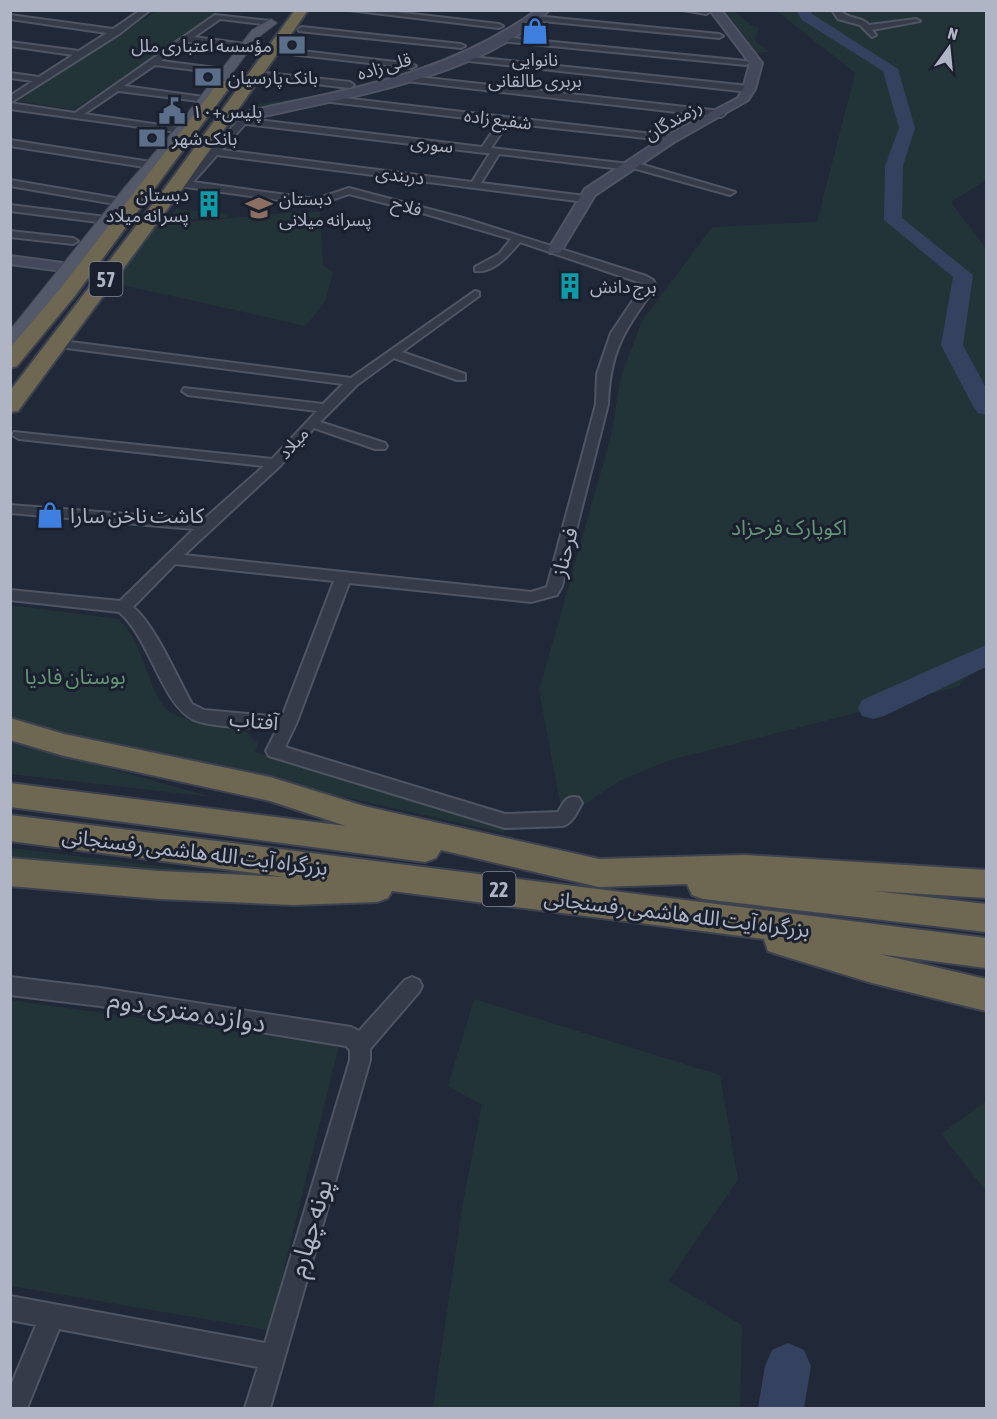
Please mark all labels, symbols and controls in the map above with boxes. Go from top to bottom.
shop icon: نانوایی بربری طالقانی [520,16,550,46]
north arrow [919,18,979,78]
text: N [946,24,960,43]
bank icon: مؤسسه اعتباری ملل [277,30,307,60]
place label: مؤسسه اعتباری ملل [131,35,272,57]
street label: قلی زاده [354,48,414,85]
place label: نانوایی بربری طالقانی [488,49,582,92]
bank icon: بانک پارسیان [193,62,223,92]
place label: بانک پارسیان [228,67,318,89]
street label: رزمندگان [641,95,706,146]
public building icon: پلیس+۱۰ [157,96,187,126]
place label: پلیس+۱۰ [192,101,262,123]
street label: شفیع زاده [462,104,533,138]
bank icon: بانک شهر [137,123,167,153]
place label: بانک شهر [171,128,237,150]
street label: سوری [409,131,455,158]
street label: دربندی [374,162,426,189]
place label: دبستان پسرانه میلاد [106,184,189,227]
place label: دبستان پسرانه میلانی [279,188,372,231]
building icon: دبستان پسرانه میلاد [194,189,224,219]
street label: فلاح [389,192,424,223]
school or university icon: دبستان پسرانه میلانی [244,193,274,223]
road number: 57 [90,262,122,296]
building icon: برج دانش [555,271,585,301]
place label: برج دانش [590,276,657,300]
street label: میلاد [273,423,313,463]
shop icon: کاشت ناخن سارا [35,500,65,530]
place label: کاشت ناخن سارا [70,503,204,528]
park label: اکوپارک فرحزاد [731,515,847,541]
street label: فرحناز [546,525,583,581]
park label: بوستان فادیا [24,664,126,689]
street label: آفتاب [228,706,280,735]
street label: بزرگراه آیت الله هاشمی رفسنجانی [61,823,329,880]
road number: 22 [482,872,516,906]
street label: بزرگراه آیت الله هاشمی رفسنجانی [543,885,811,942]
street label: دوازده متری دوم [105,984,268,1043]
street label: پونه چهارم [282,1176,343,1282]

